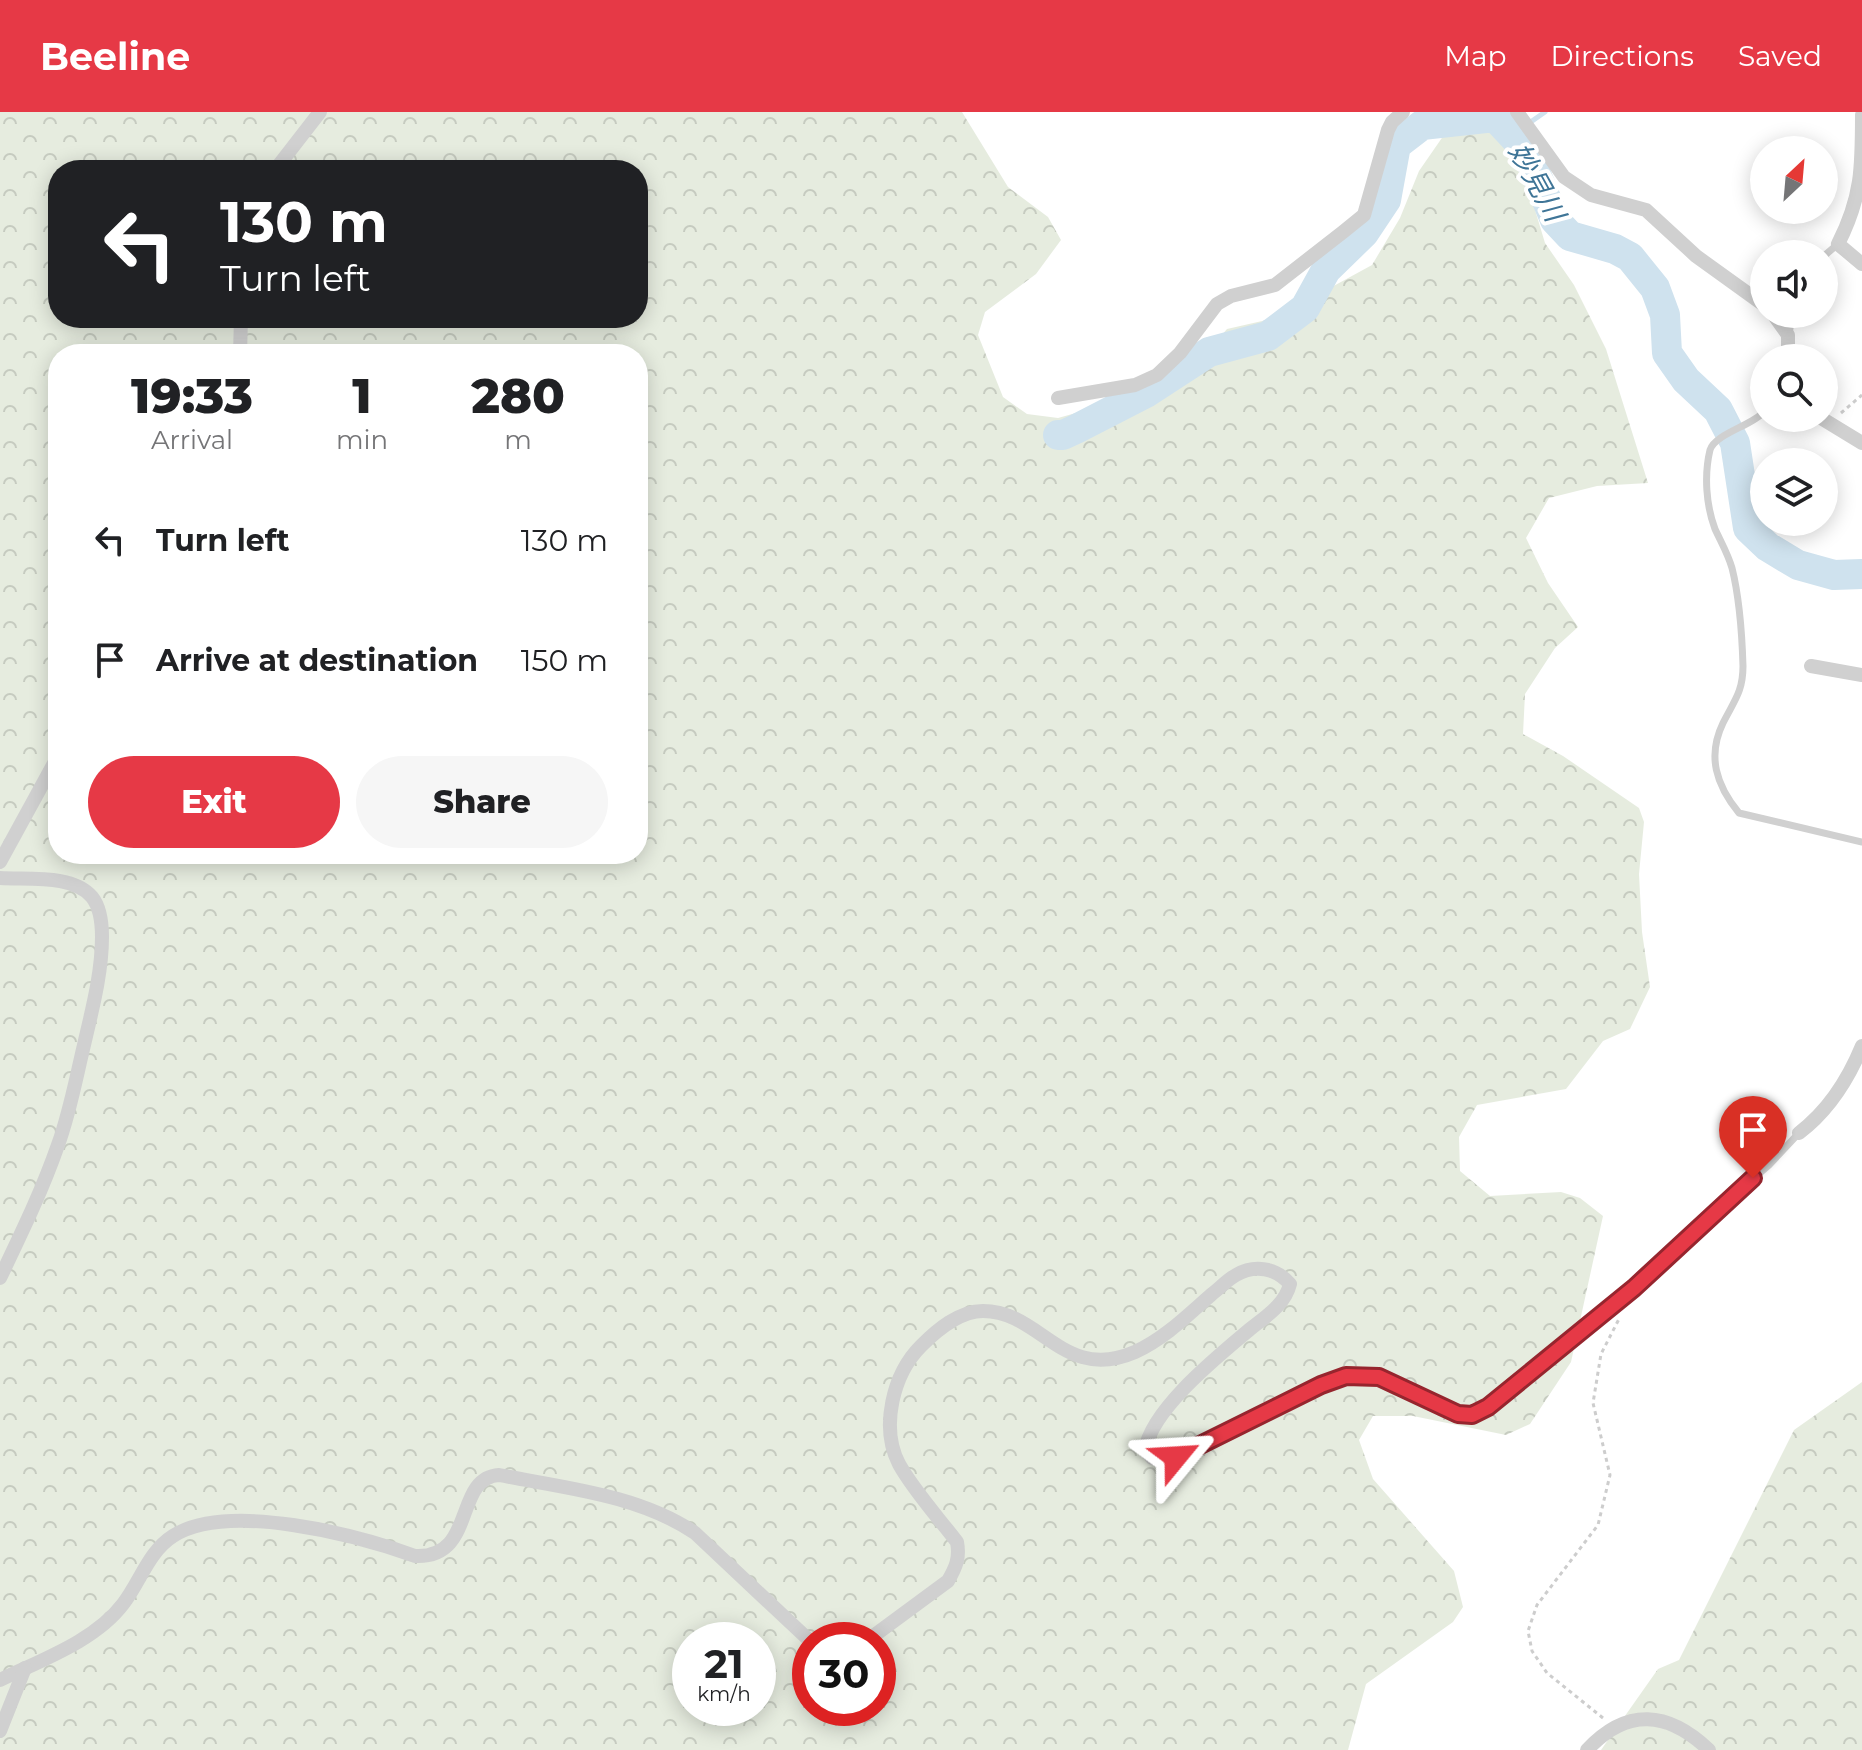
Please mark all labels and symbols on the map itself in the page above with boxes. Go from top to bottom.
north arrow [1750,136,1838,224]
water label: 妙見川 [1502,137,1574,230]
pin [1719,1096,1787,1178]
position arrow [1134,1415,1218,1499]
speed limit sign: 30 [792,1622,896,1726]

